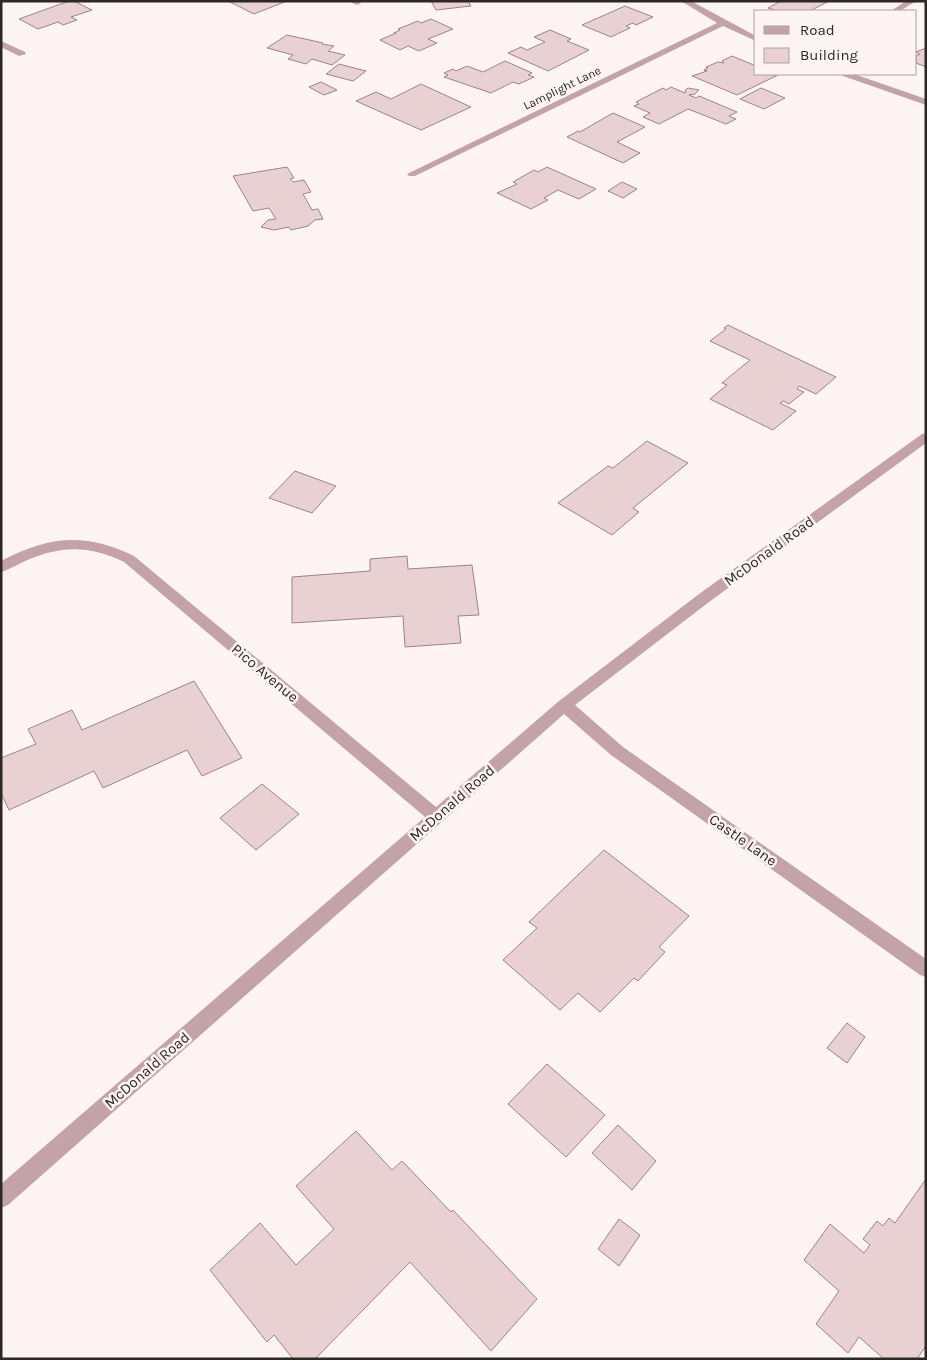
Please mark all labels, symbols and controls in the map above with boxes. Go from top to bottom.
legend [754,10,917,75]
text: Road [800,21,835,39]
text: Building [800,46,858,64]
street label: Lamplight Lane [521,63,603,113]
street label: McDonald Road [720,512,818,590]
street label: Pico Avenue [228,640,302,706]
street label: McDonald Road [406,761,498,845]
street label: Castle Lane [706,810,780,870]
street label: McDonald Road [101,1028,193,1112]

